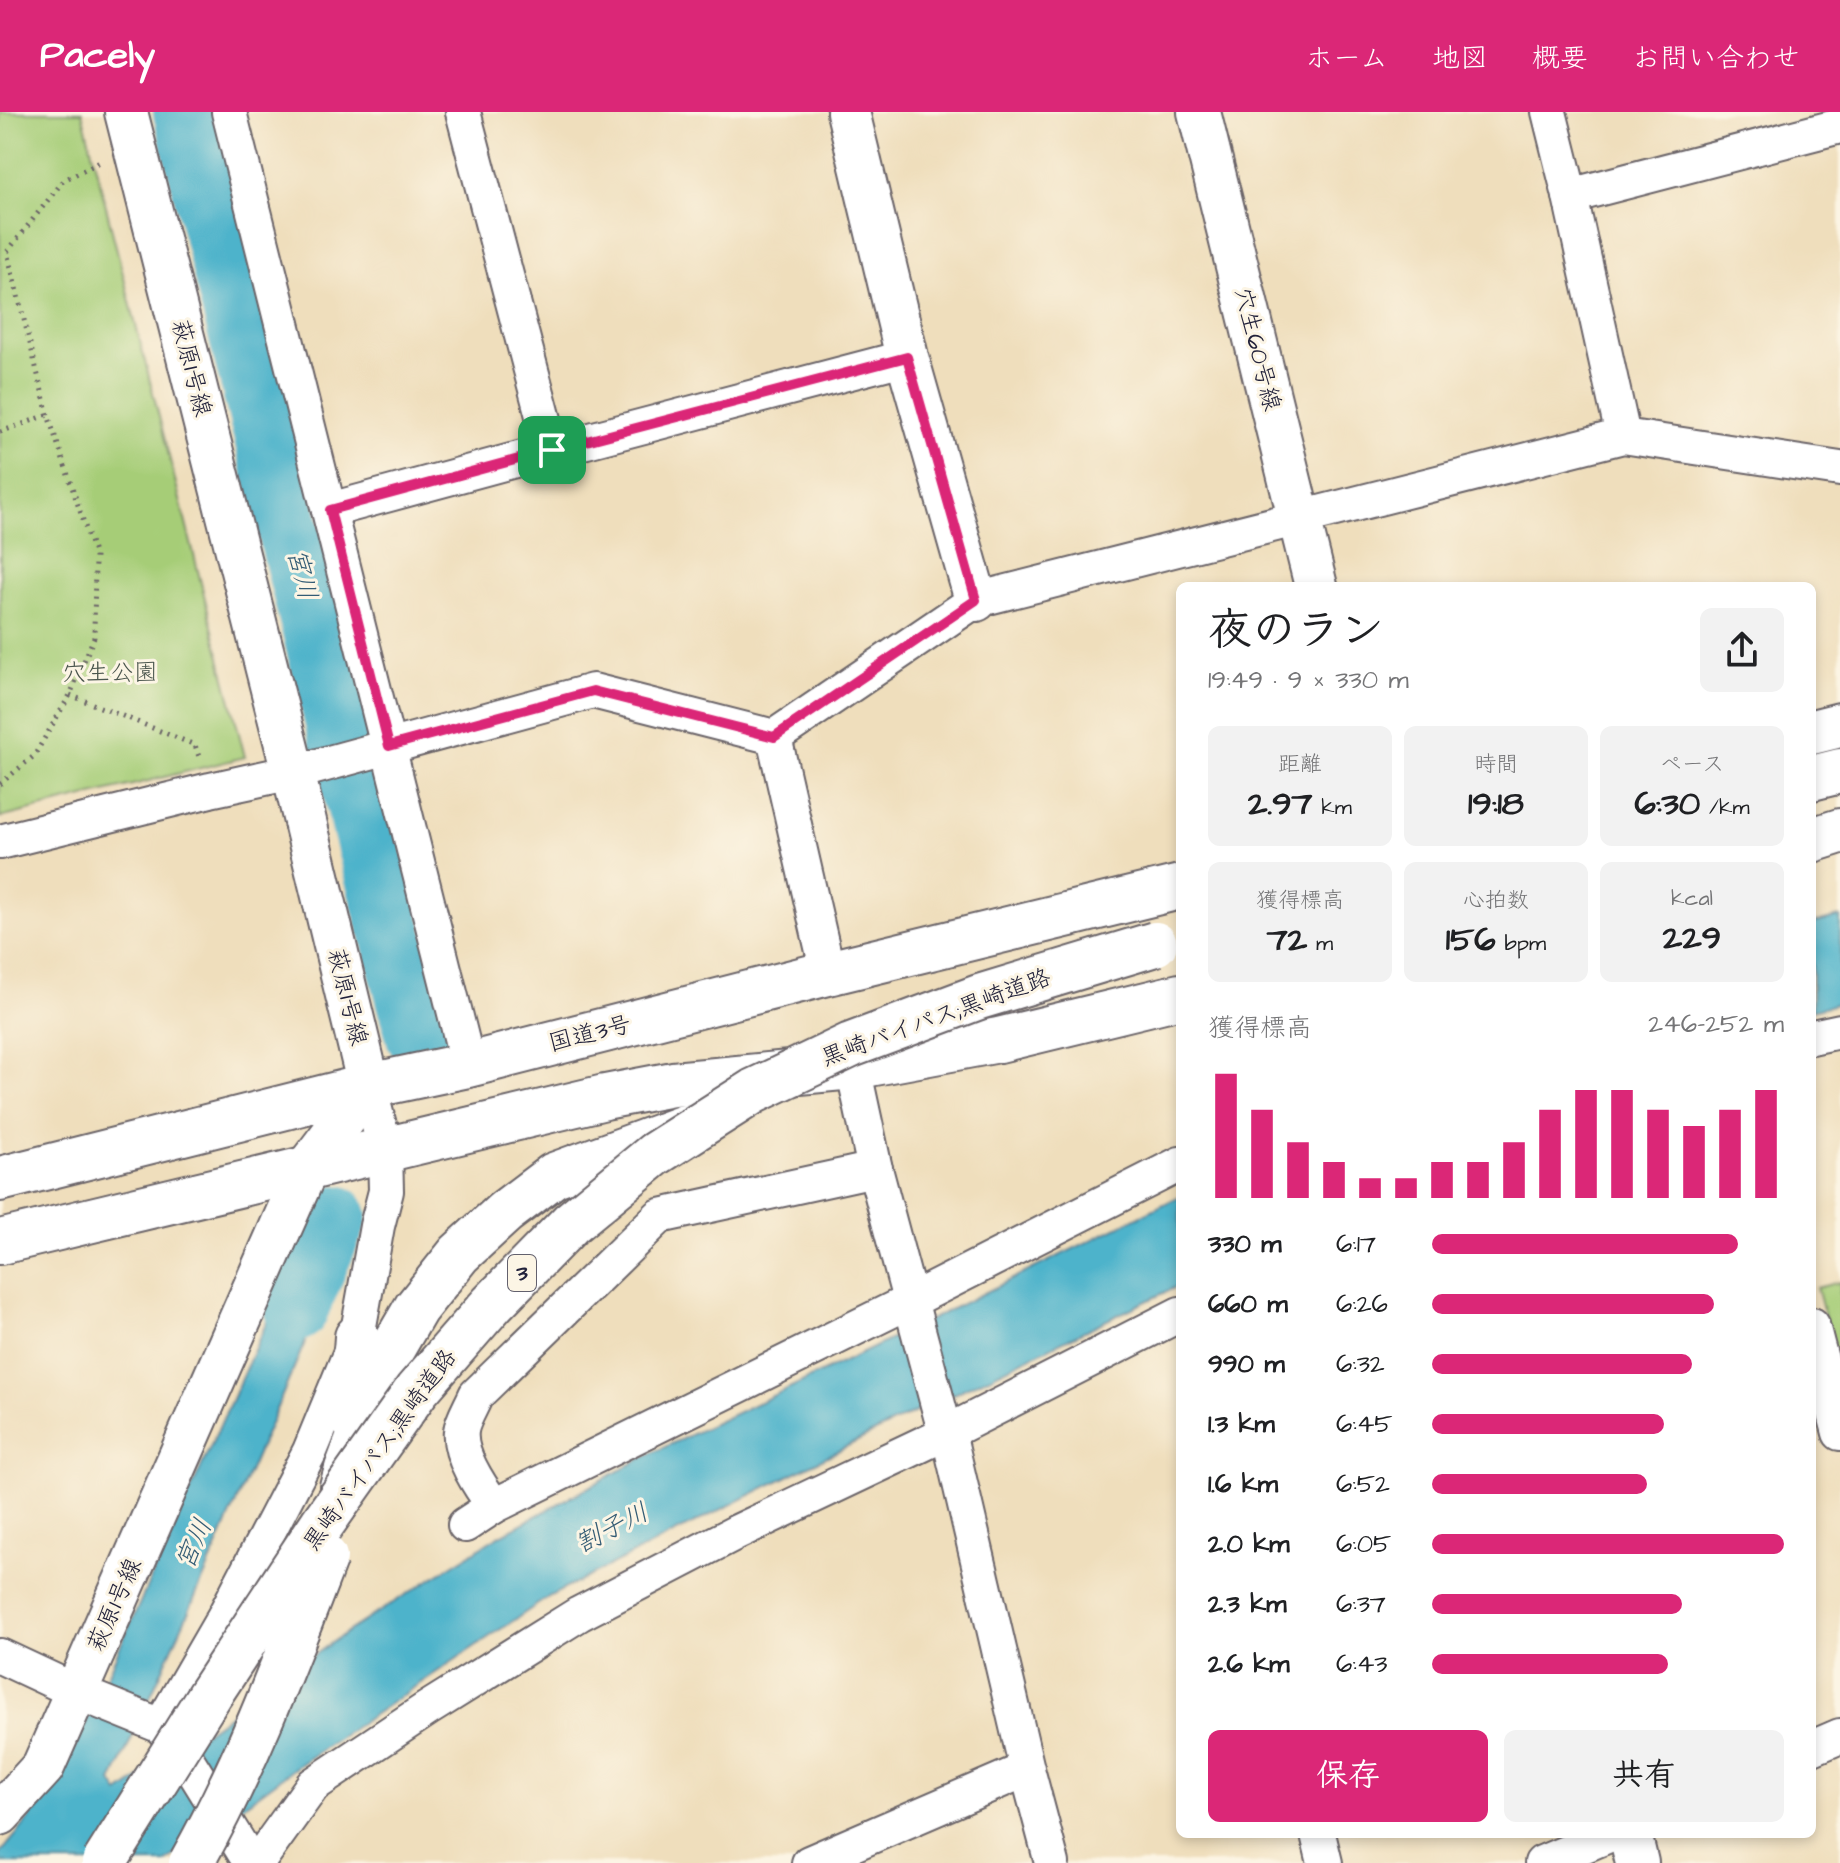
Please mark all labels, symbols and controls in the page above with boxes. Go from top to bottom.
text: Pacely [40,30,155,82]
text: ホーム [1305,39,1388,78]
text: 地図 [1432,39,1488,78]
text: 概要 [1532,39,1588,78]
text: お問い合わせ [1632,39,1800,78]
street label: 穴生60号線 [1225,284,1289,414]
street label: 萩原1号線 [163,316,219,420]
pin [518,416,586,484]
icon: arrive [530,428,574,472]
water label: 宮川 [278,544,326,604]
text: 夜のラン [1208,601,1384,662]
button: share [1700,608,1784,692]
park label: 穴生公園 [62,656,158,690]
text: 19:49 · 9 × 330 m [1208,662,1409,698]
text: 距離 [1278,749,1322,780]
text: 時間 [1474,749,1518,780]
text: ペース [1660,749,1724,780]
text: 2.97 [1248,780,1313,828]
text: 19:18 [1468,780,1524,828]
text: 6:30 [1634,780,1700,828]
text: km [1313,792,1352,823]
text: /km [1700,792,1750,823]
text: kcal [1671,883,1713,914]
text: 獲得標高 [1256,885,1344,916]
text: 心拍数 [1463,885,1529,916]
text: 229 [1663,914,1721,962]
text: 72 [1267,916,1307,964]
text: 156 [1446,916,1496,964]
text: m [1307,928,1333,959]
text: bpm [1496,928,1546,959]
street label: 萩原1号線 [319,945,375,1049]
street label: 黒崎バイパス;黒崎道路 [816,961,1056,1075]
text: 246–252 m [1648,1006,1784,1042]
street label: 国道3号 [545,1007,635,1061]
text: 獲得標高 [1208,1010,1312,1046]
text: 330 m [1208,1226,1282,1262]
text: 6:17 [1336,1226,1376,1262]
road number: 3 [508,1255,536,1291]
text: 660 m [1208,1286,1288,1322]
text: 6:26 [1336,1286,1388,1322]
street label: 黒崎バイパス;黒崎道路 [295,1342,465,1558]
text: 990 m [1208,1346,1285,1382]
text: 6:32 [1336,1346,1385,1382]
text: 1.3 km [1208,1406,1275,1442]
text: 6:45 [1336,1406,1393,1442]
text: 1.6 km [1208,1466,1278,1502]
text: 6:52 [1336,1466,1390,1502]
water label: 割子川 [569,1494,655,1562]
water label: 宮川 [167,1513,221,1575]
text: 2.0 km [1208,1526,1290,1562]
text: 6:05 [1336,1526,1391,1562]
street label: 萩原1号線 [79,1553,151,1657]
text: 2.3 km [1208,1586,1286,1622]
text: 6:37 [1336,1586,1386,1622]
text: 2.6 km [1208,1646,1289,1682]
text: 6:43 [1336,1646,1388,1682]
button: 保存 [1208,1730,1488,1822]
button: 共有 [1504,1730,1784,1822]

